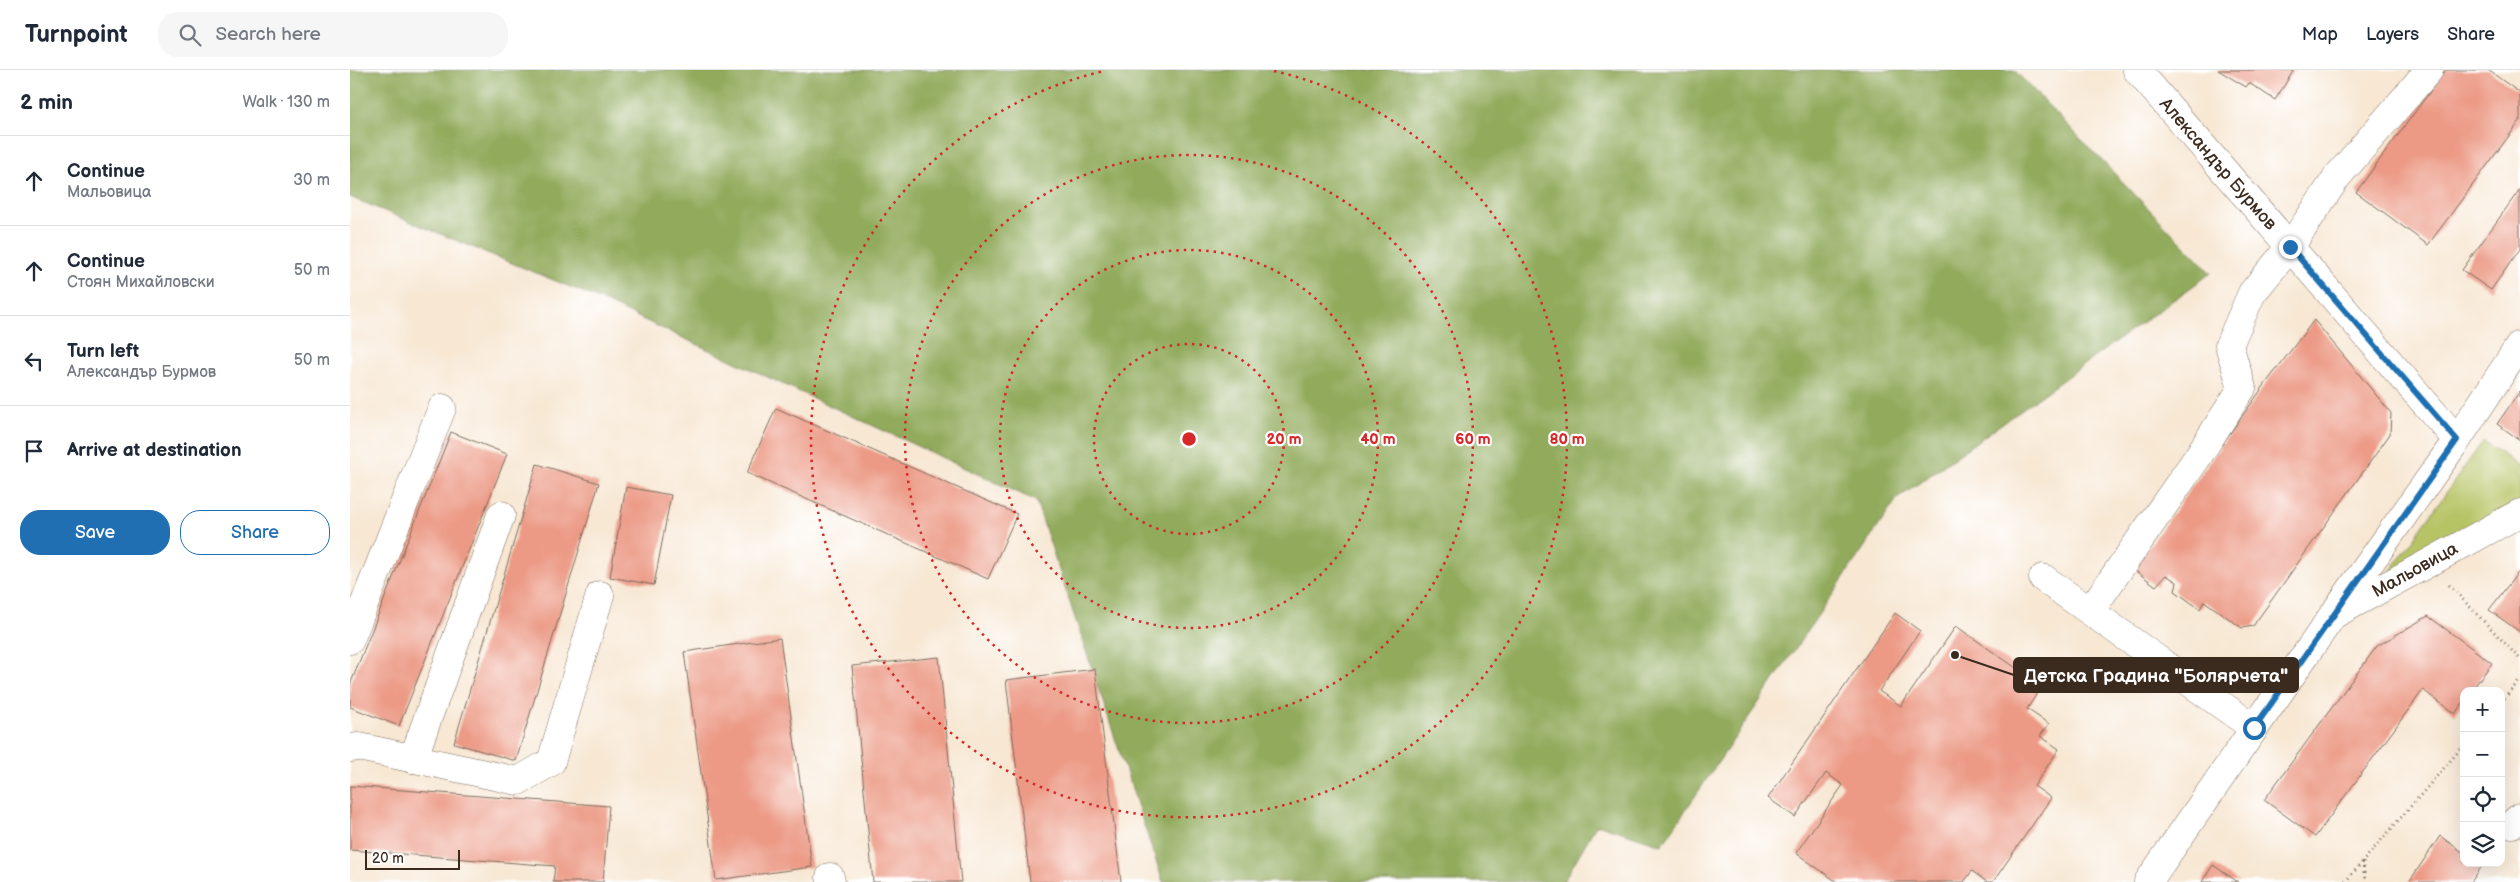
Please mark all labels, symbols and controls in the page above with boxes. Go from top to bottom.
search box [158,12,508,57]
text: Turnpoint [25,20,128,49]
icon: search [176,21,204,49]
text: Search here [216,23,321,46]
text: Map [2302,24,2338,45]
text: Layers [2366,24,2419,45]
text: Share [2447,24,2495,45]
text: 2 min [20,90,73,115]
text: Walk · 130 m [242,93,330,112]
street label: Александър Бурмов [2154,93,2281,235]
text: Continue [67,160,145,183]
icon: ahead [20,167,48,195]
text: 30 m [293,171,330,190]
text: Мальовица [67,183,151,202]
route end [2279,236,2302,259]
text: Continue [67,250,145,273]
icon: ahead [20,257,48,285]
text: 50 m [294,261,330,280]
text: Стоян Михайловски [67,273,215,292]
text: Turn left [67,340,139,363]
icon: left [20,347,48,375]
text: 50 m [294,351,330,370]
text: Александър Бурмов [67,363,216,382]
centre of rings [1180,430,1198,448]
text: 20 m [1267,430,1302,449]
text: 40 m [1360,430,1396,449]
text: 60 m [1455,430,1491,449]
text: 80 m [1549,430,1585,449]
icon: arrive [20,437,48,465]
text: Arrive at destination [67,439,242,462]
button: Save [20,510,170,555]
button: Share [180,510,330,555]
street label: Мальовица [2368,538,2462,602]
callout: Детска Градина "Болярчета" [2014,658,2298,692]
text: Детска Градина "Болярчета" [2024,665,2288,688]
map controls [2460,687,2505,867]
button: + [2460,687,2505,732]
route start [2243,717,2266,740]
button: − [2460,732,2505,777]
button: locate [2460,777,2505,822]
button: layers [2460,822,2505,867]
scale bar [365,847,460,870]
text: 20 m [372,850,404,867]

